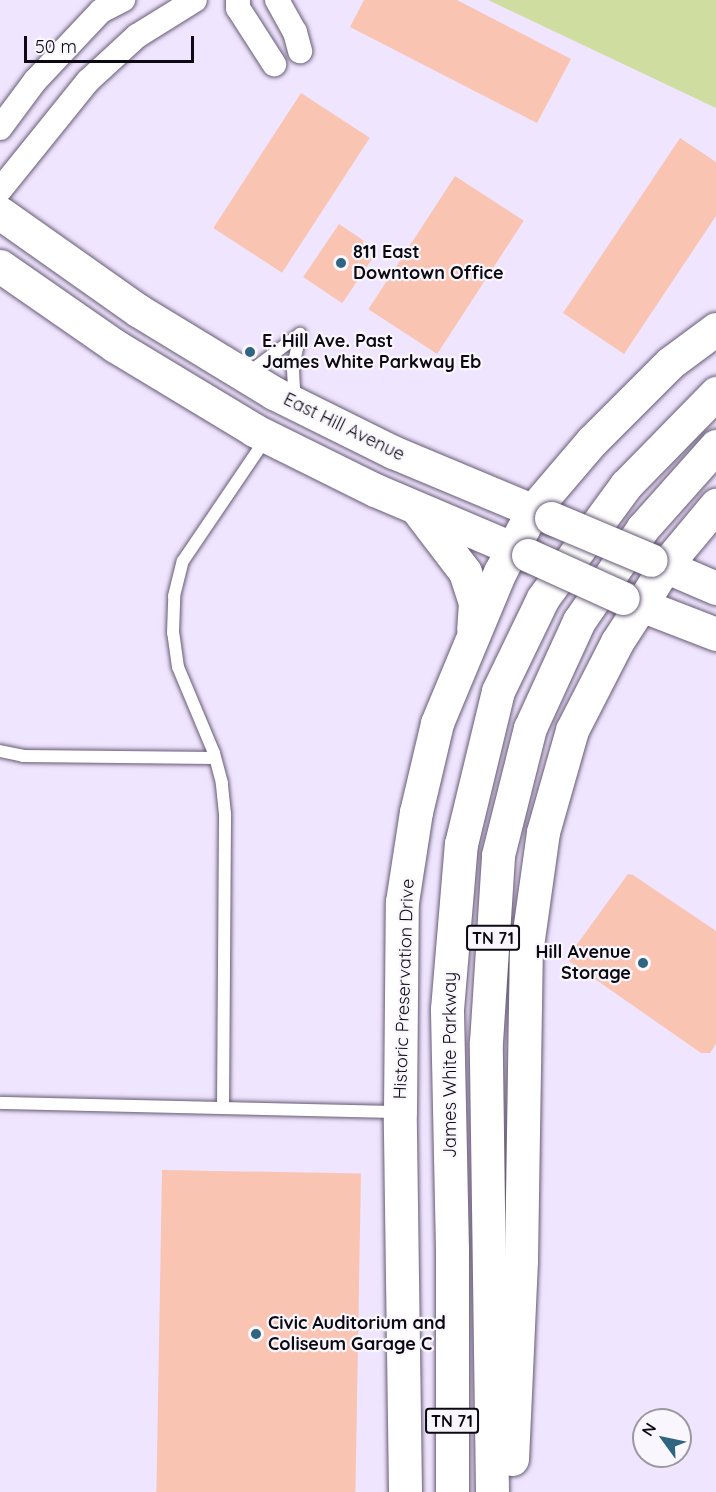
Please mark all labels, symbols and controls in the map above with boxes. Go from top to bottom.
scale bar [27,24,196,62]
text: 50 m [35,35,77,58]
place label: 811 East Downtown Office [353,242,504,284]
marker: 811 East Downtown Office [334,256,348,270]
place label: E. Hill Ave. Past James White Parkway Eb [262,331,481,374]
marker: E. Hill Ave. Past James White Parkway Eb [243,345,257,359]
street label: East Hill Avenue [280,388,408,466]
street label: Historic Preservation Drive [389,878,419,1100]
road number: TN 71 [466,925,520,951]
place label: Hill Avenue Storage [535,942,631,984]
marker: Hill Avenue Storage [636,956,650,970]
street label: James White Parkway [439,972,461,1158]
place label: Civic Auditorium and Coliseum Garage C [268,1313,446,1356]
marker: Civic Auditorium and Coliseum Garage C [249,1327,263,1341]
road number: TN 71 [425,1408,479,1434]
north arrow [632,1408,692,1468]
text: N [637,1419,660,1440]

